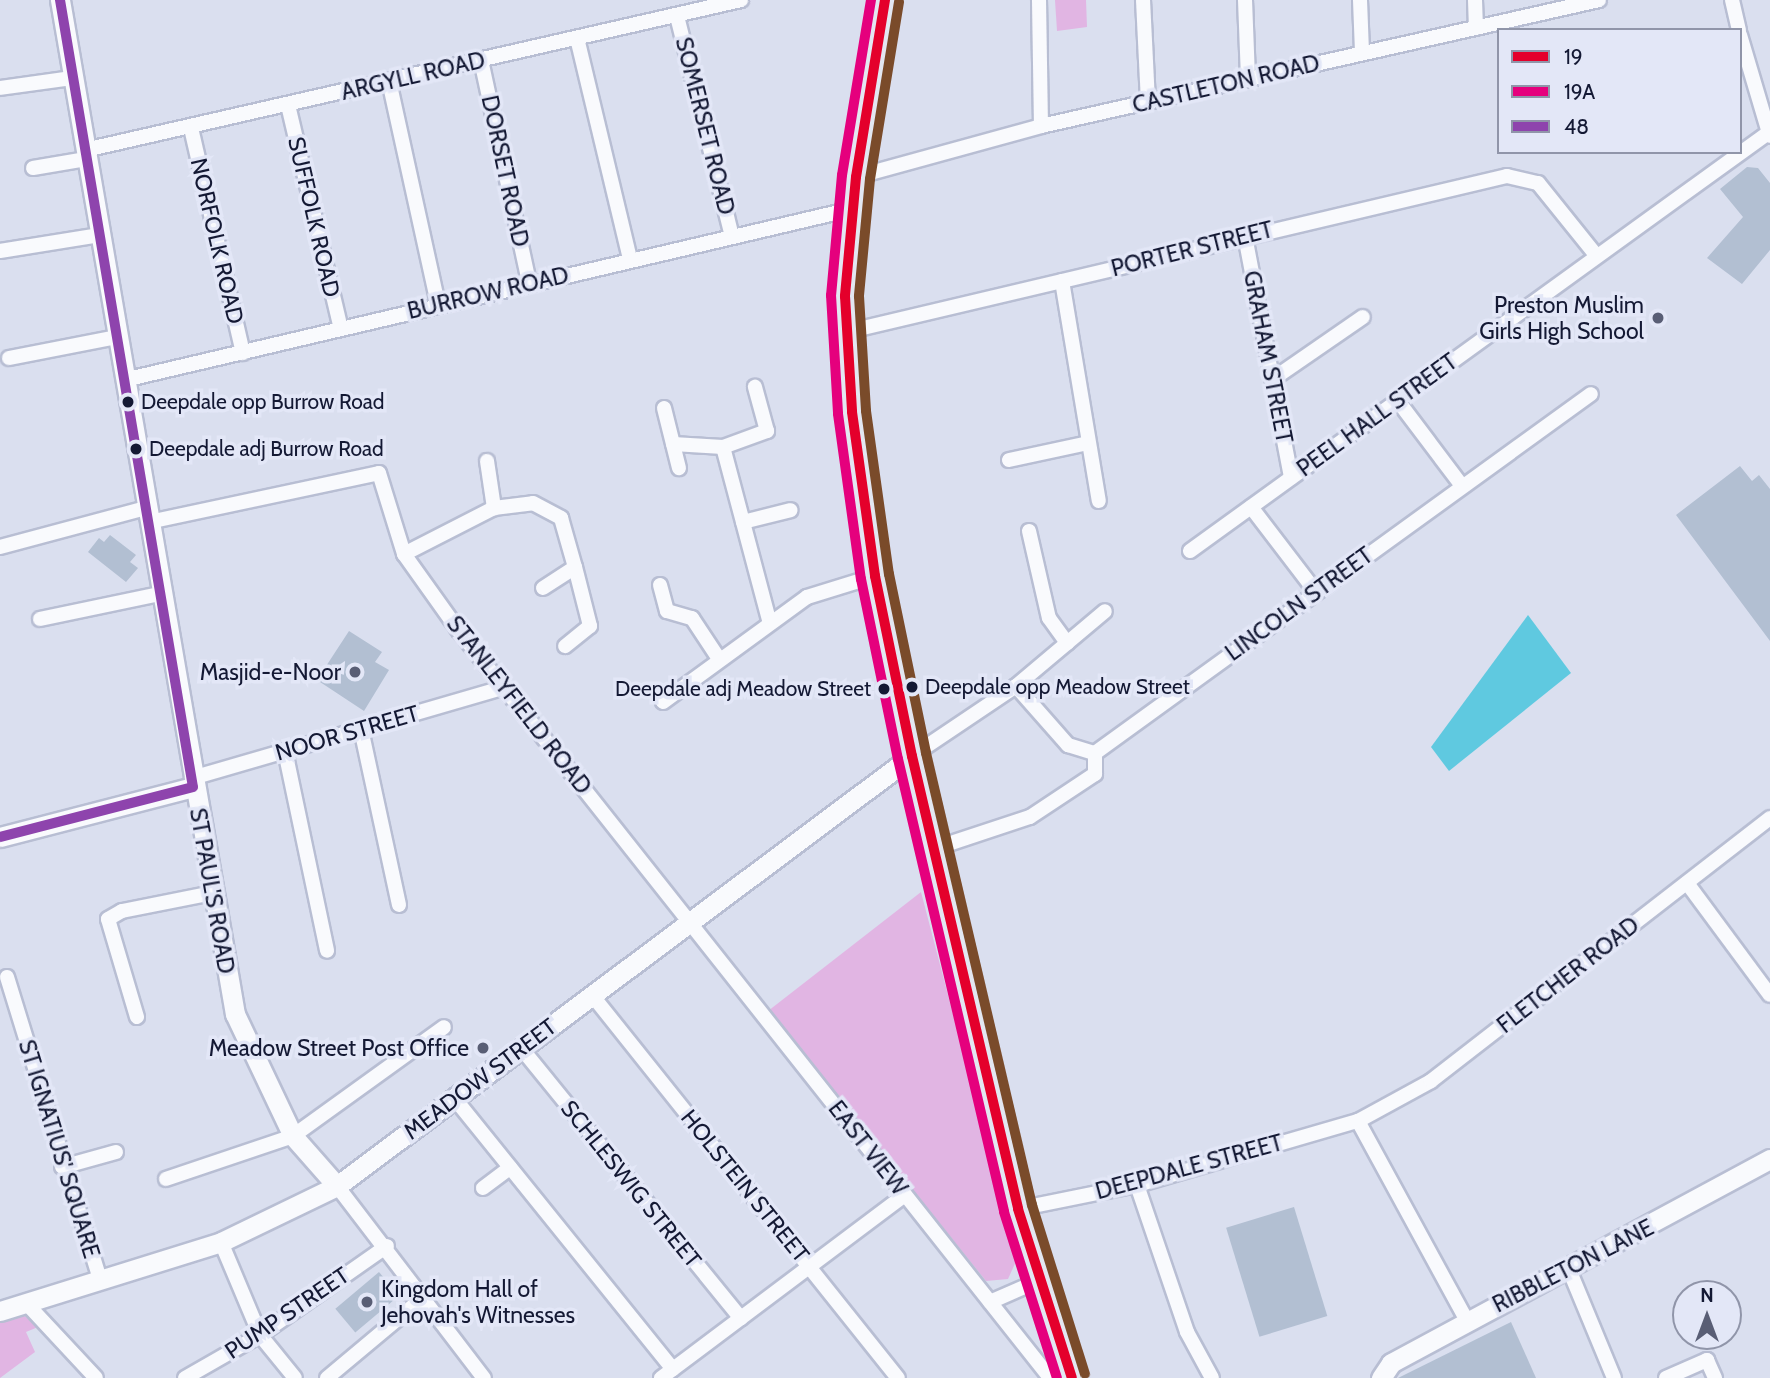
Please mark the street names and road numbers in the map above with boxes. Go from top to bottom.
street label: SOMERSET ROAD [670,34,740,218]
street label: ARGYLL ROAD [338,46,488,106]
street label: CASTLETON ROAD [1130,49,1322,119]
street label: DORSET ROAD [475,93,535,249]
street label: SUFFOLK ROAD [282,134,346,300]
street label: NORFOLK ROAD [185,155,249,327]
street label: PORTER STREET [1108,216,1276,282]
street label: BURROW ROAD [405,261,571,325]
street label: GRAHAM STREET [1238,268,1298,446]
street label: PEEL HALL STREET [1292,348,1462,482]
street label: LINCOLN STREET [1220,541,1378,667]
street label: STANLEYFIELD ROAD [441,610,597,800]
street label: NOOR STREET [272,699,422,767]
street label: ST PAUL'S ROAD [184,806,240,976]
street label: FLETCHER ROAD [1492,911,1644,1039]
street label: MEADOW STREET [398,1013,562,1145]
street label: ST IGNATIUS' SQUARE [13,1036,105,1262]
street label: SCHLESWIG STREET [555,1095,707,1273]
street label: EAST VIEW [823,1095,913,1201]
street label: HOLSTEIN STREET [675,1104,815,1268]
street label: DEEPDALE STREET [1092,1129,1286,1205]
street label: RIBBLETON LANE [1488,1214,1658,1318]
street label: PUMP STREET [220,1261,354,1365]

